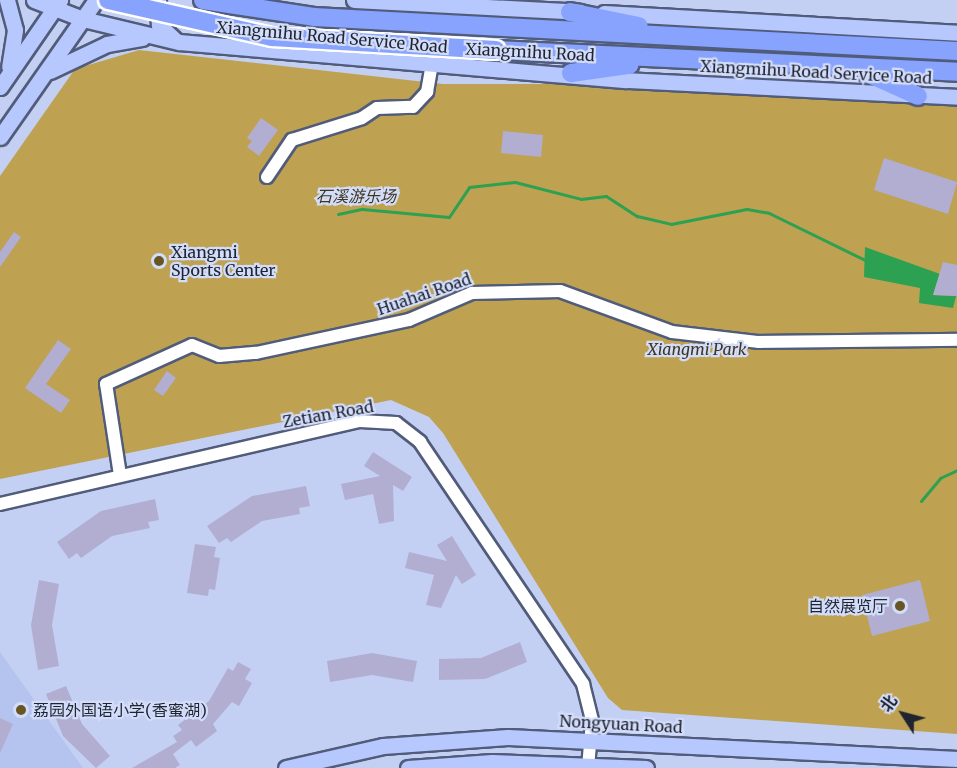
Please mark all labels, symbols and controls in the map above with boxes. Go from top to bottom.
street label: Xiangmihu Road Service Road [216,17,448,57]
street label: Xiangmihu Road [465,39,595,65]
street label: Xiangmihu Road Service Road [700,56,932,88]
park label: 石溪游乐场 [316,186,396,206]
place label: Xiangmi Sports Center [171,242,275,280]
marker: Xiangmi Sports Center [152,254,166,268]
street label: Huahai Road [375,269,473,319]
park label: Xiangmi Park [647,339,747,359]
street label: Zetian Road [281,397,375,431]
place label: 自然展览厅 [808,596,888,616]
marker: 自然展览厅 [893,599,907,613]
north arrow [873,684,933,744]
text: 北 [876,691,901,716]
place label: 荔园外国语小学(香蜜湖) [33,700,207,720]
marker: 荔园外国语小学(香蜜湖) [14,703,28,717]
street label: Nongyuan Road [559,711,683,737]

